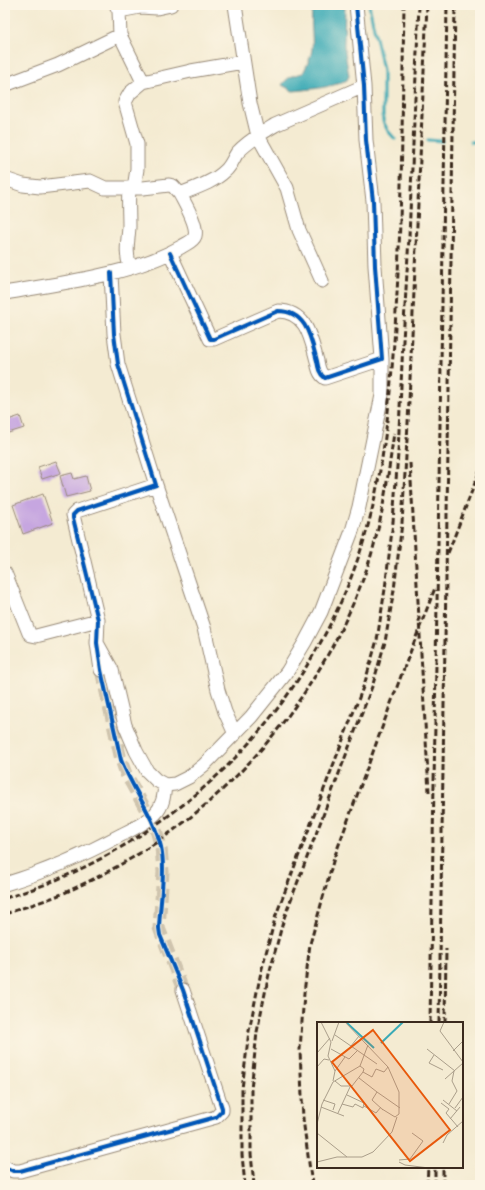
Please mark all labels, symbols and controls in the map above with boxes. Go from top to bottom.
inset map [317,1022,463,1168]

